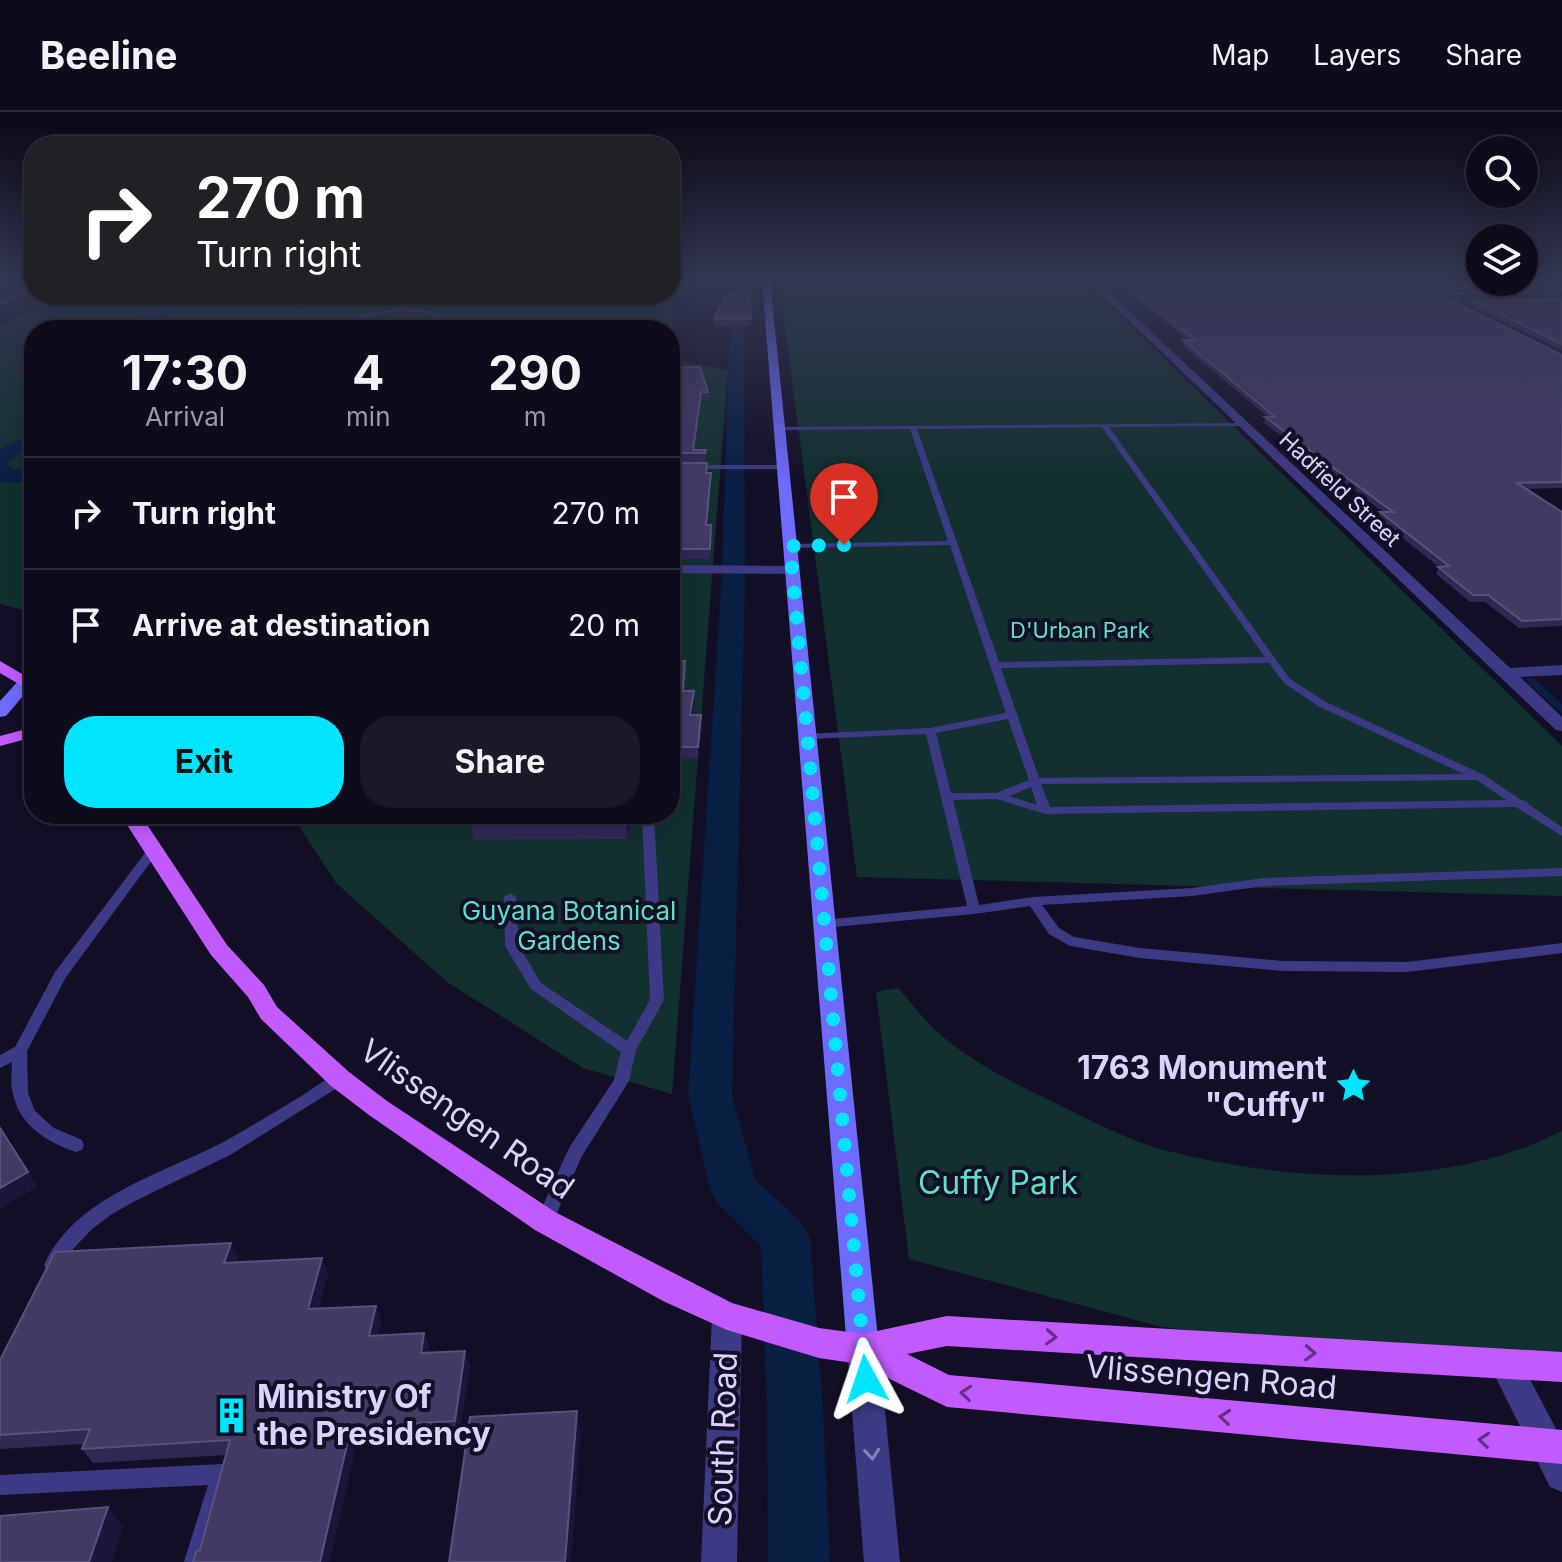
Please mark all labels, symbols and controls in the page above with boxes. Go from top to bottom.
text: Beeline [40,32,177,78]
text: Map [1211,38,1269,72]
text: Layers [1313,38,1401,72]
text: Share [1445,38,1522,72]
map controls [1466,136,1538,296]
button: search [1466,136,1538,208]
text: 270 m [196,164,365,232]
icon: right [64,168,168,272]
button: layers [1466,224,1538,296]
text: Turn right [196,232,361,276]
text: 17:30 [122,343,248,402]
text: 4 [352,343,385,402]
text: 290 [488,343,582,402]
text: Arrival [145,401,225,432]
text: min [346,401,391,432]
text: m [524,401,547,432]
street label: Hadfield Street [1274,426,1406,552]
pin [810,463,878,545]
icon: arrive [822,475,866,519]
icon: right [64,491,108,535]
text: Turn right [132,495,276,531]
text: 270 m [552,495,640,531]
icon: arrive [64,603,108,647]
text: Arrive at destination [132,607,430,643]
text: 20 m [568,607,640,643]
park label: D'Urban Park [1010,617,1150,643]
button: Exit [64,716,344,808]
button: Share [360,716,640,808]
park label: Guyana Botanical Gardens [462,895,676,956]
street label: Vlissengen Road [353,1030,582,1207]
place label: 1763 Monument "Cuffy" [1077,1048,1327,1124]
place icon: 1763 Monument "Cuffy" [1334,1067,1372,1105]
park label: Cuffy Park [918,1163,1079,1202]
one-way arrow [1045,1329,1058,1346]
position arrow [824,1337,908,1421]
one-way arrow [1304,1344,1317,1361]
street label: Vlissengen Road [1084,1346,1338,1407]
street label: South Road [700,1351,745,1527]
place label: Ministry Of the Presidency [257,1377,491,1453]
one-way arrow [960,1385,973,1402]
building icon: Ministry Of the Presidency [212,1396,250,1434]
one-way arrow [1218,1408,1231,1425]
one-way arrow [1477,1432,1490,1449]
one-way arrow [864,1448,881,1461]

